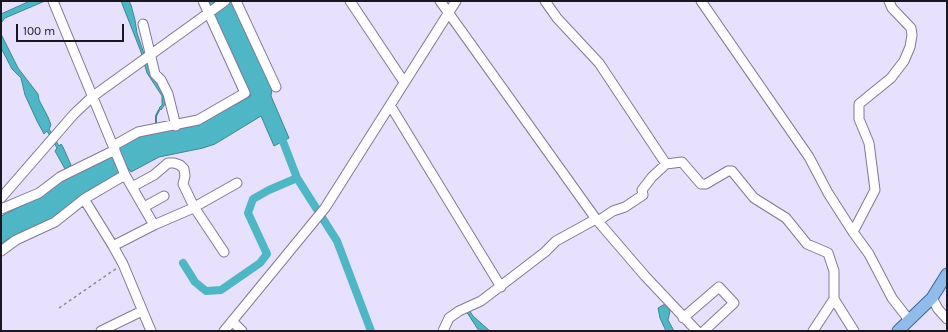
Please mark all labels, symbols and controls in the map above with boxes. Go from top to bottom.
scale bar [18,16,126,42]
text: 100 m [23,24,55,38]

